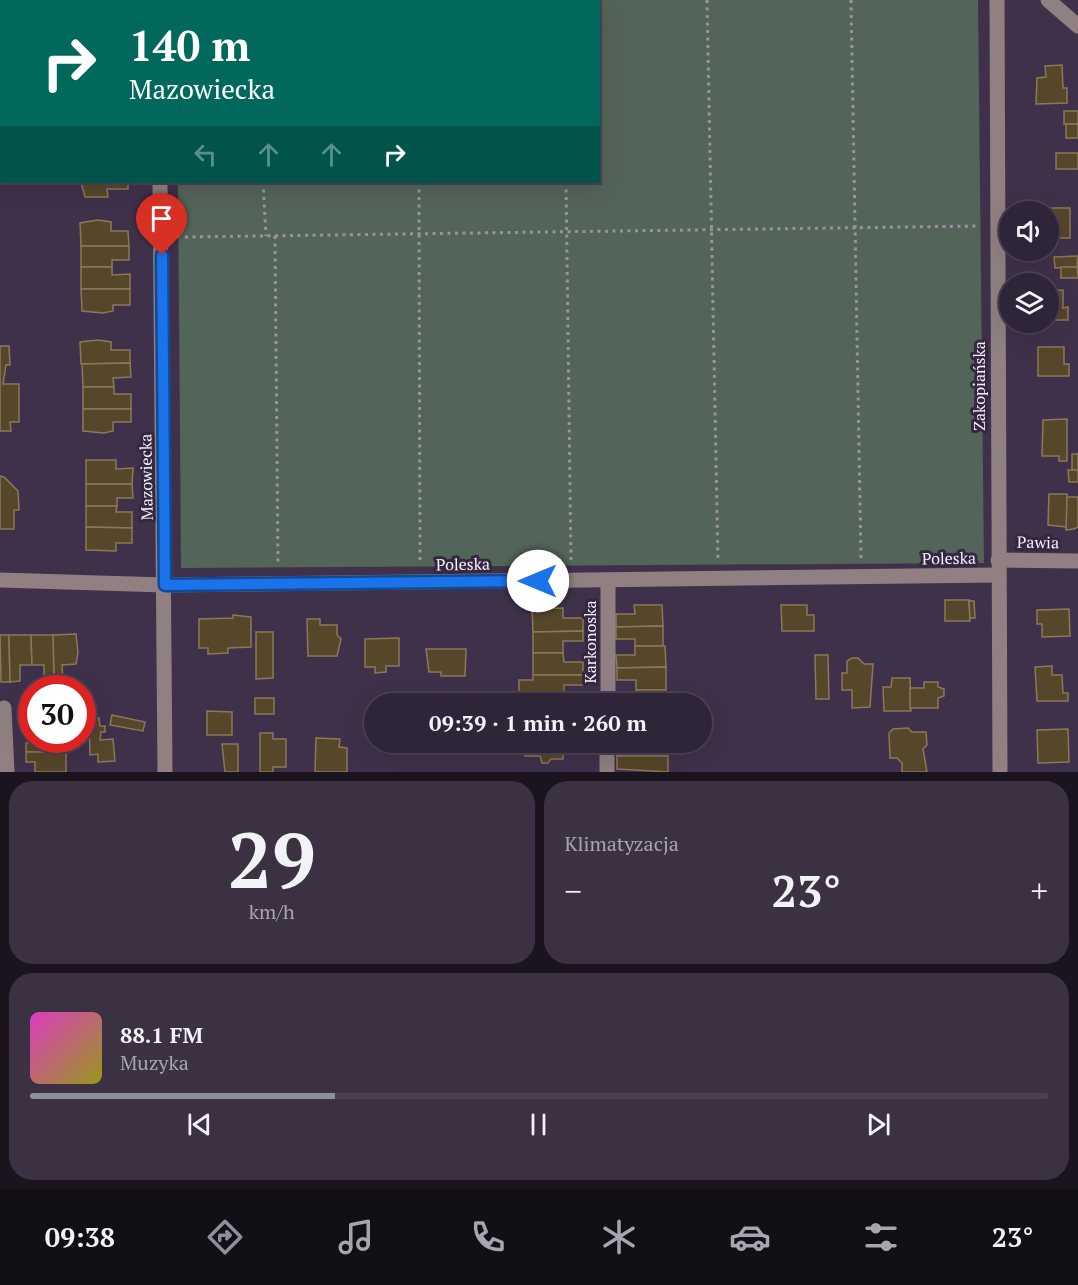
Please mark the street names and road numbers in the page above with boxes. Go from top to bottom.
street label: Zakopiańska [968,341,990,431]
street label: Mazowiecka [134,434,158,520]
street label: Pawia [1017,531,1059,553]
street label: Poleska [922,547,976,569]
street label: Poleska [436,553,490,575]
street label: Karkonoska [579,600,601,684]

